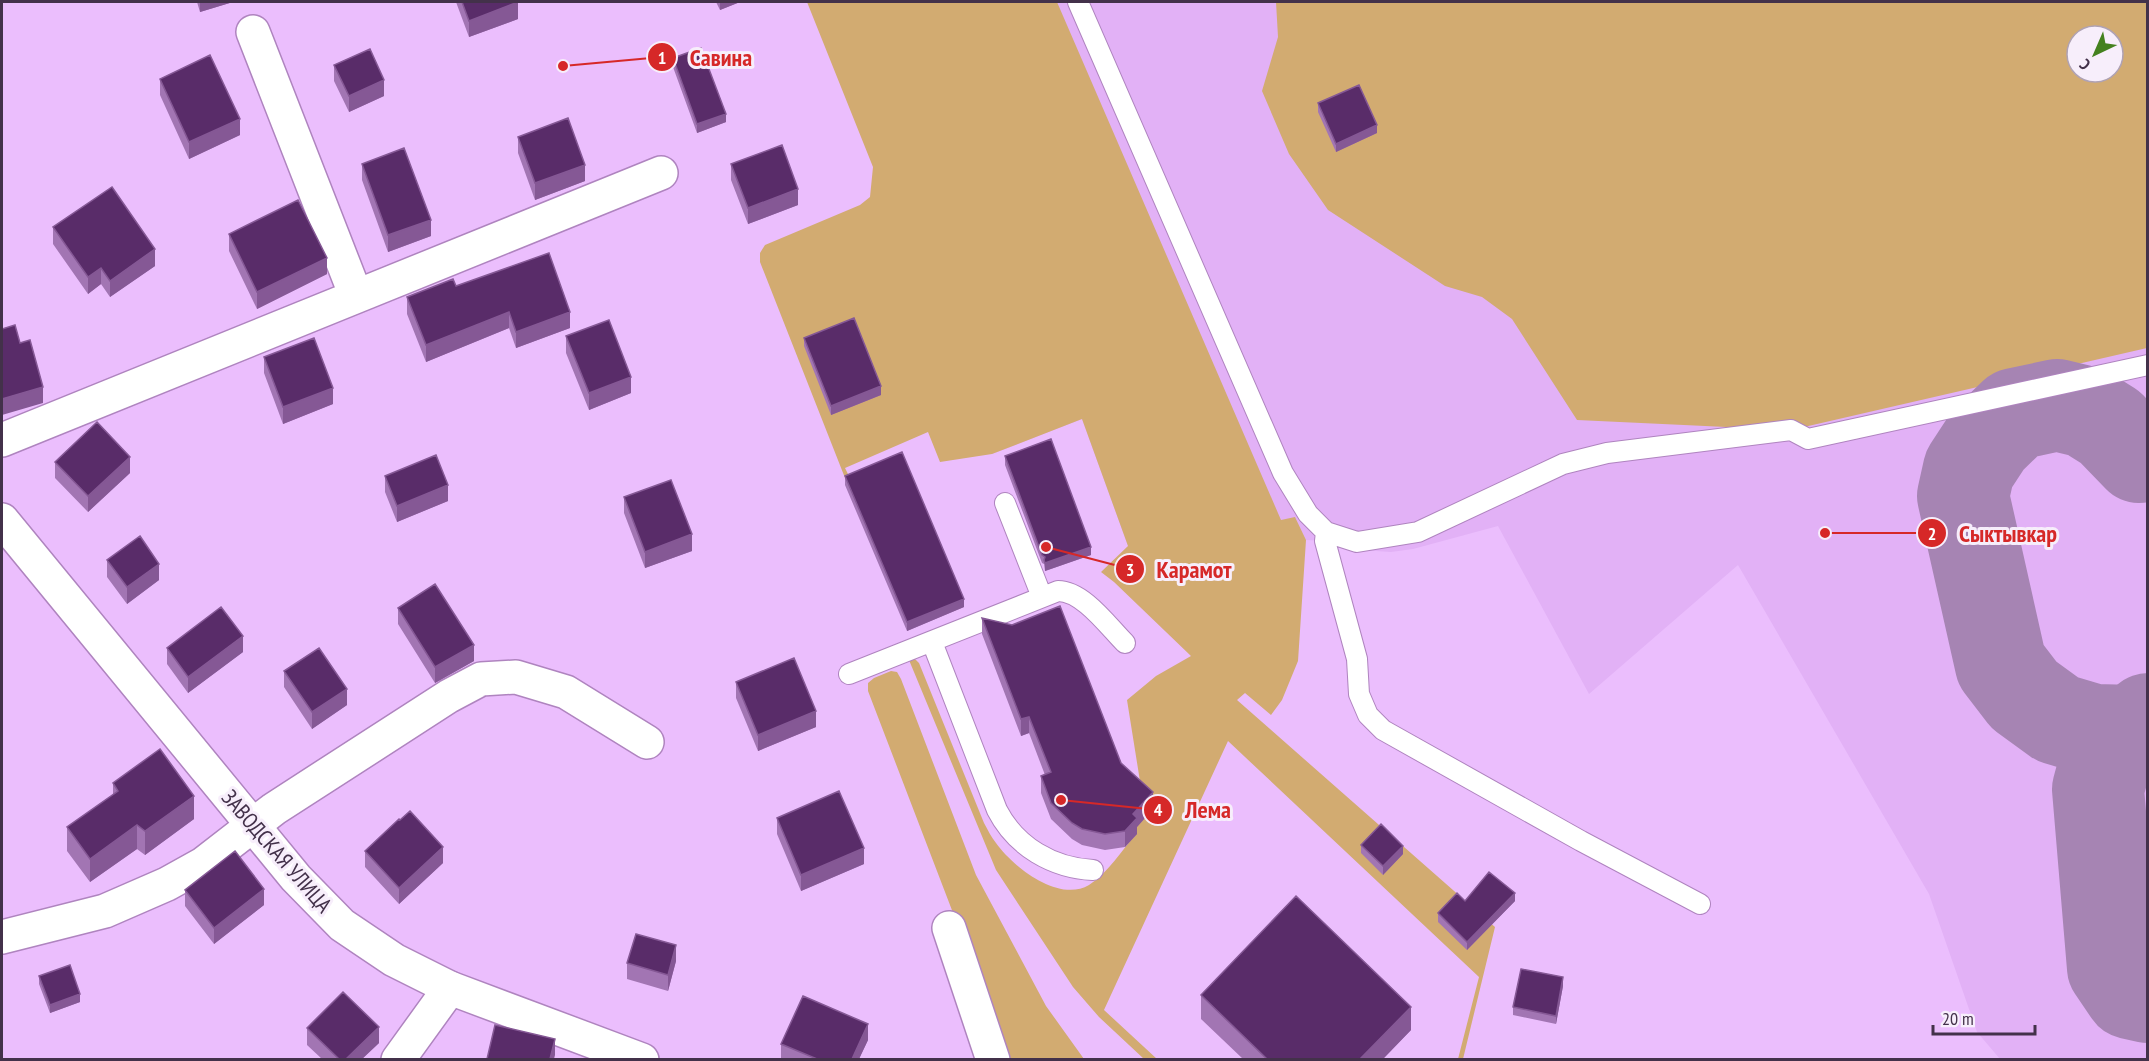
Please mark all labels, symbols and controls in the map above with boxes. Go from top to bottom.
north arrow [2065,24,2125,84]
callout: Савина [647,36,764,78]
text: Савина [690,42,752,73]
text: 1 [658,46,666,69]
text: С [2075,55,2094,75]
callout: Сыктывкар [1917,512,2069,554]
text: Сыктывкар [1959,518,2057,549]
text: 2 [1928,522,1936,545]
callout: Карамот [1115,548,1244,590]
text: Карамот [1156,554,1232,585]
text: 3 [1126,558,1134,581]
street label: ЗАВОДСКАЯ УЛИЦА [216,784,339,919]
callout: Лема [1143,789,1243,831]
text: Лема [1184,794,1231,825]
text: 4 [1154,798,1163,821]
scale bar [1933,998,2035,1036]
text: 20 m [1942,1007,1974,1030]

